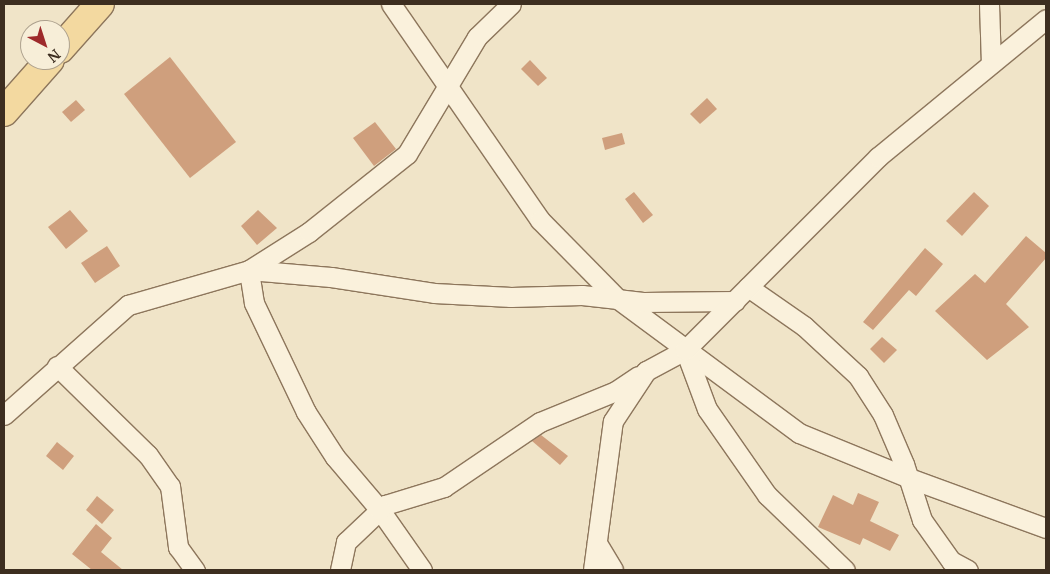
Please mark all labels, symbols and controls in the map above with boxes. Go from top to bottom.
north arrow [20,20,70,70]
text: N [44,45,64,66]

